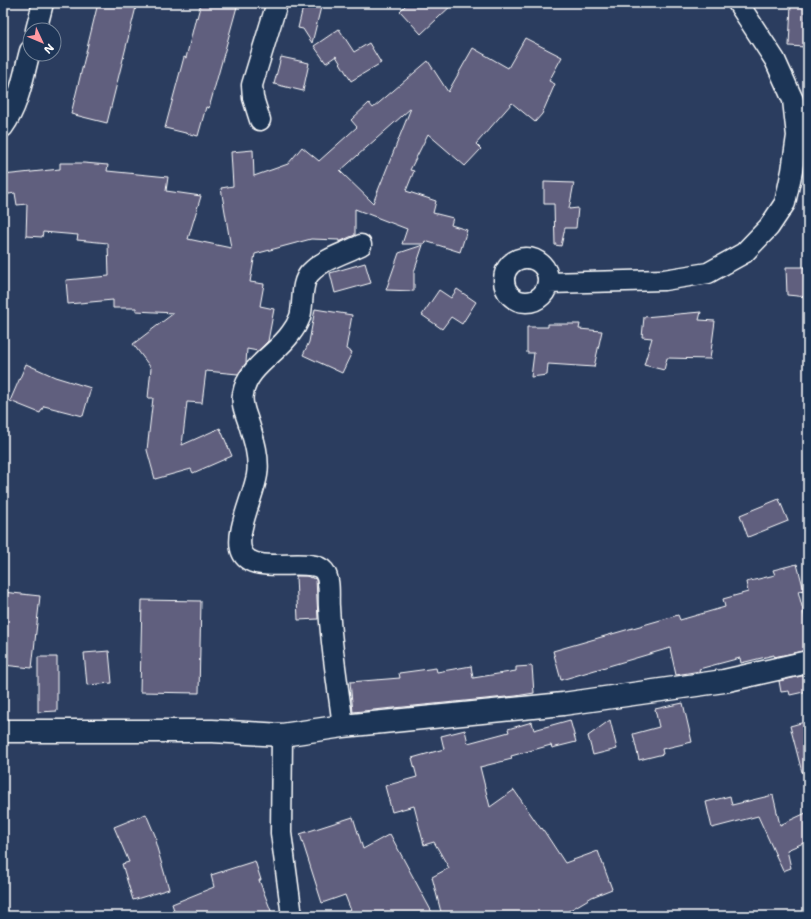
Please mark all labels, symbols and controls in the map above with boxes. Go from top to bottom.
north arrow [22,22,62,62]
text: N [40,40,57,57]

